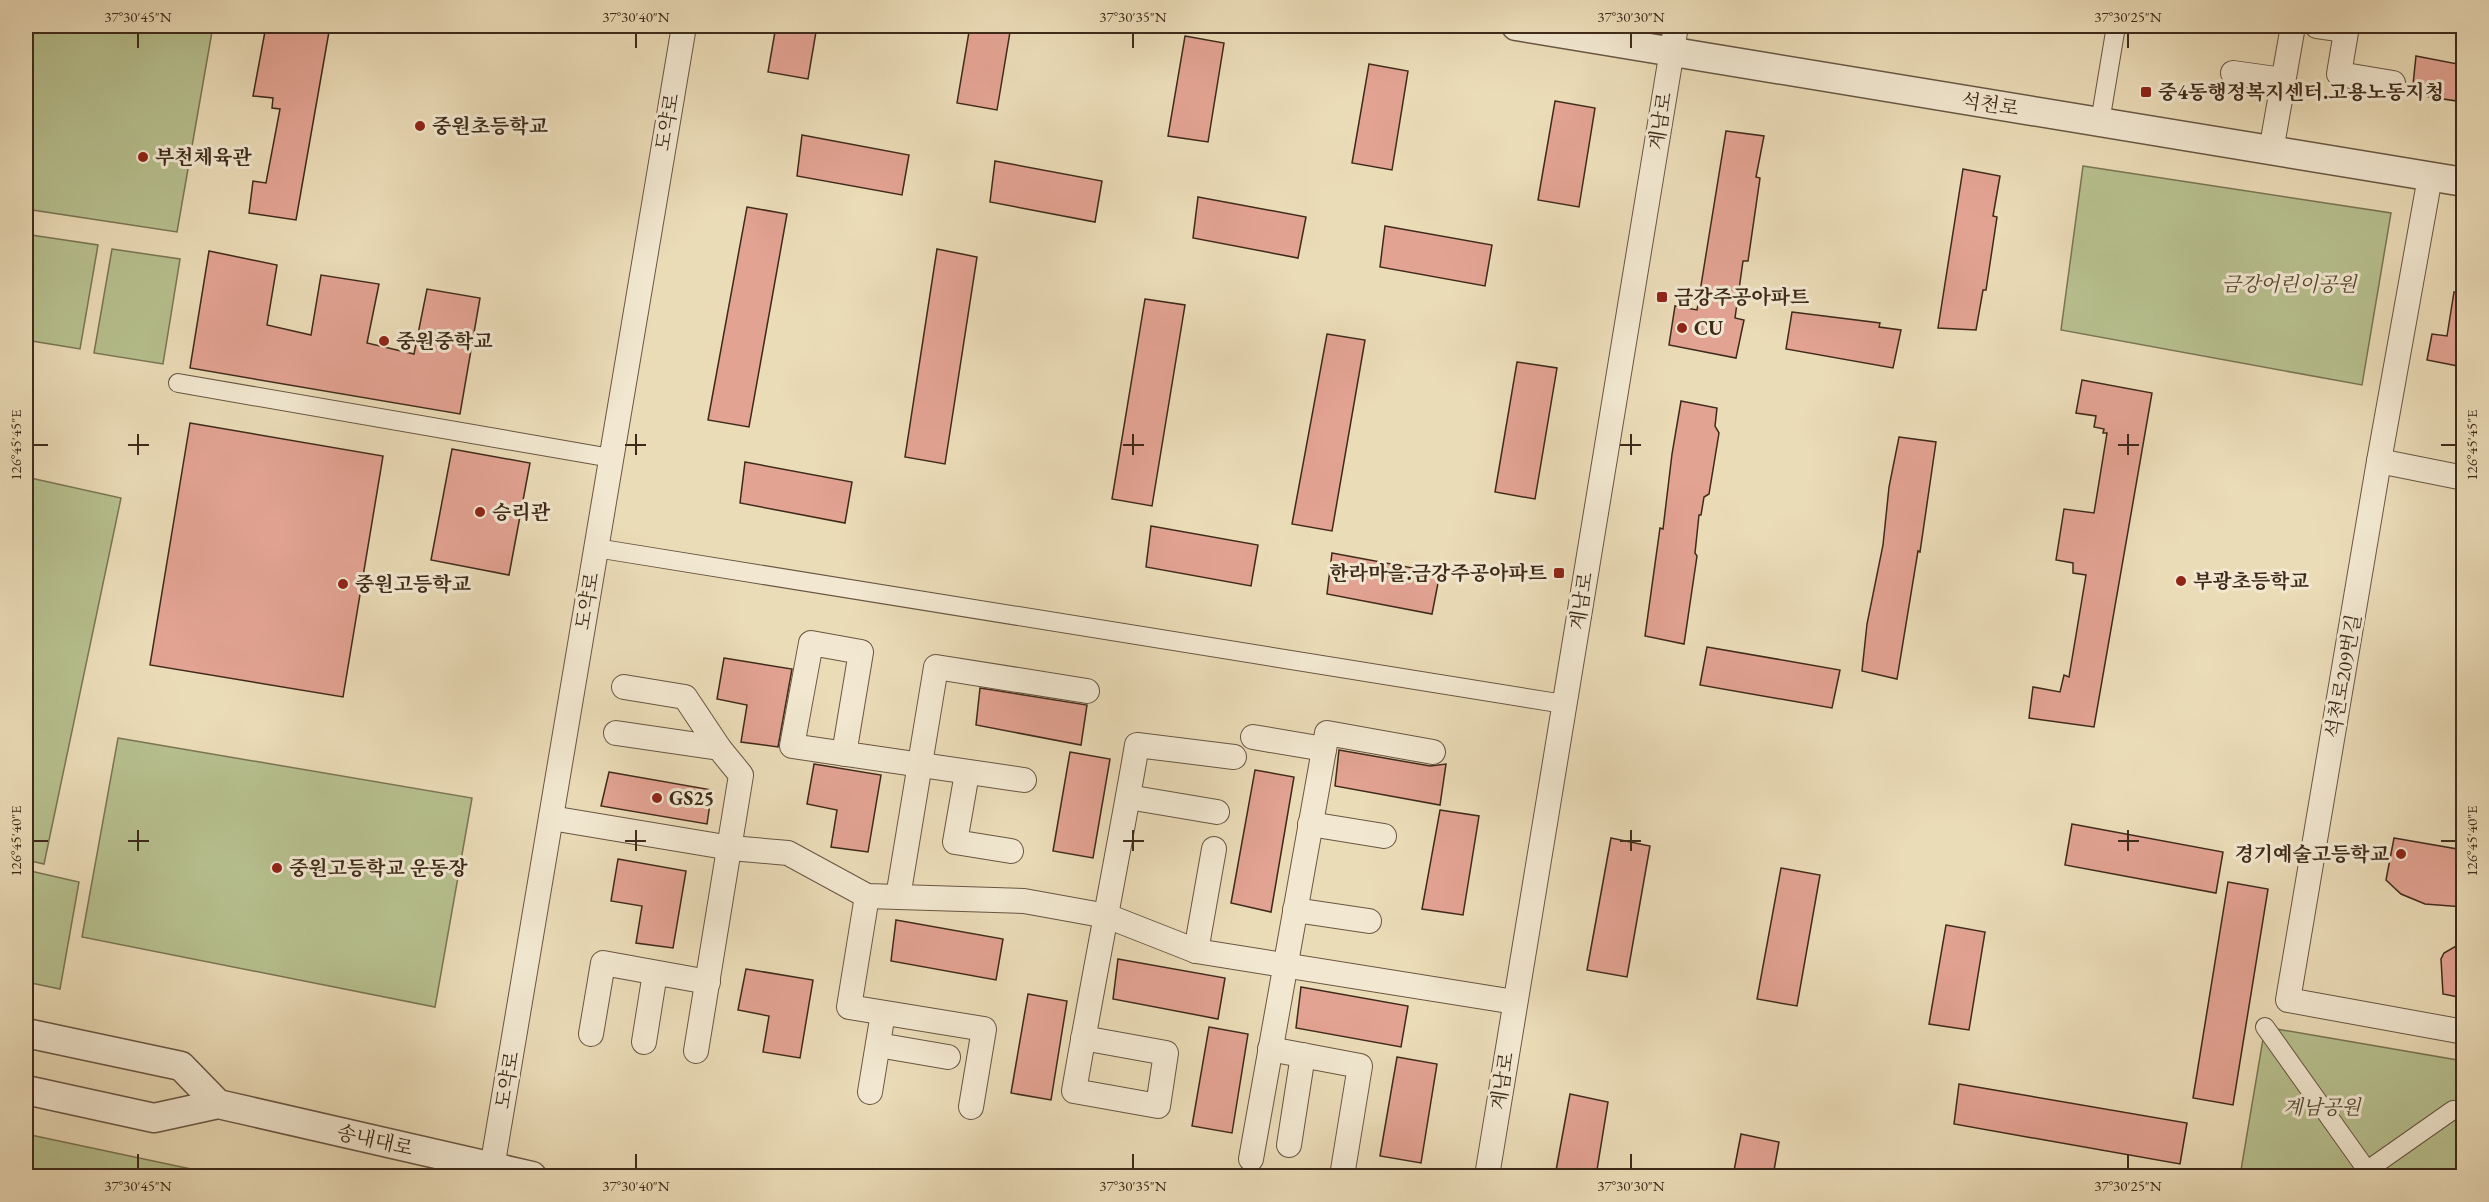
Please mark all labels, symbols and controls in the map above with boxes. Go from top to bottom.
text: 37°30'45"N [104,7,172,26]
text: 37°30'40"N [602,7,670,26]
text: 37°30'35"N [1099,7,1167,26]
text: 37°30'30"N [1597,7,1665,26]
text: 37°30'25"N [2094,7,2162,26]
place label: 중4동행정복지센터.고용노동지청 [2158,79,2444,105]
marker: 중4동행정복지센터.고용노동지청 [2139,85,2153,99]
street label: 석천로 [1959,87,2021,121]
street label: 계남로 [1643,90,1677,152]
street label: 도약로 [649,91,685,153]
place label: 중원초등학교 [432,113,549,139]
marker: 중원초등학교 [413,119,427,133]
place label: 부천체육관 [155,144,252,170]
marker: 부천체육관 [136,150,150,164]
park label: 금강어린이공원 [2221,271,2358,297]
place label: 금강주공아파트 [1674,284,1809,310]
marker: 금강주공아파트 [1655,290,1669,304]
place label: CU [1694,315,1723,341]
marker: CU [1675,321,1689,335]
place label: 중원중학교 [396,328,493,354]
marker: 중원중학교 [377,334,391,348]
text: 126°45'45"E [6,409,25,481]
text: 126°45'45"E [2462,409,2481,481]
place label: 승리관 [492,499,551,525]
marker: 승리관 [473,505,487,519]
place label: 한라마을.금강주공아파트 [1330,560,1547,586]
marker: 한라마을.금강주공아파트 [1552,566,1566,580]
place label: 부광초등학교 [2193,568,2310,594]
street label: 도약로 [569,570,605,632]
street label: 계남로 [1564,570,1598,632]
place label: 중원고등학교 [355,571,472,597]
marker: 부광초등학교 [2174,574,2188,588]
marker: 중원고등학교 [336,577,350,591]
street label: 석천로209번길 [2319,612,2367,740]
place label: GS25 [669,785,714,811]
marker: GS25 [650,791,664,805]
text: 126°45'40"E [6,805,25,877]
text: 126°45'40"E [2462,805,2481,877]
place label: 경기예술고등학교 [2234,841,2390,867]
marker: 경기예술고등학교 [2394,847,2408,861]
place label: 중원고등학교 운동장 [289,855,468,881]
marker: 중원고등학교 운동장 [270,861,284,875]
street label: 도약로 [489,1049,525,1111]
street label: 계남로 [1485,1050,1519,1112]
park label: 계남공원 [2283,1094,2362,1120]
street label: 송내대로 [334,1119,416,1161]
text: 37°30'45"N [104,1176,172,1195]
text: 37°30'40"N [602,1176,670,1195]
text: 37°30'35"N [1099,1176,1167,1195]
text: 37°30'30"N [1597,1176,1665,1195]
text: 37°30'25"N [2094,1176,2162,1195]

